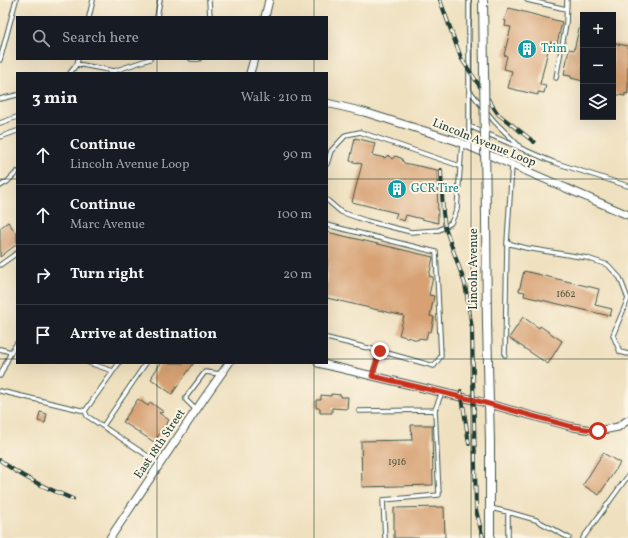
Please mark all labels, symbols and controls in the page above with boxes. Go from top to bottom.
map controls [580,12,616,120]
button: + [580,12,616,48]
search box [16,16,328,60]
icon: search [30,27,52,49]
text: Search here [62,28,139,49]
building icon: Trim [516,38,538,60]
place label: Trim [541,41,567,57]
button: − [580,48,616,84]
button: layers [580,84,616,120]
text: 3 min [32,87,78,110]
text: Walk · 210 m [241,89,312,107]
street label: Lincoln Avenue Loop [430,115,538,171]
text: Continue [70,135,135,156]
icon: ahead [32,144,54,166]
text: 90 m [283,146,312,164]
text: Lincoln Avenue Loop [70,156,189,174]
building icon: GCR Tire [386,178,408,200]
place label: GCR Tire [411,181,459,197]
text: Continue [70,195,135,216]
icon: ahead [32,204,54,226]
text: 100 m [277,206,312,224]
text: Marc Avenue [70,216,145,234]
street label: Lincoln Avenue [466,228,482,310]
icon: right [32,264,54,286]
text: Turn right [70,264,144,285]
text: 20 m [283,266,312,284]
house number: 1662 [556,287,576,301]
icon: arrive [32,324,54,346]
text: Arrive at destination [70,324,217,345]
route end [371,342,389,360]
street label: East 18th Street [131,406,189,482]
route start [589,422,607,440]
house number: 1916 [388,455,406,469]

